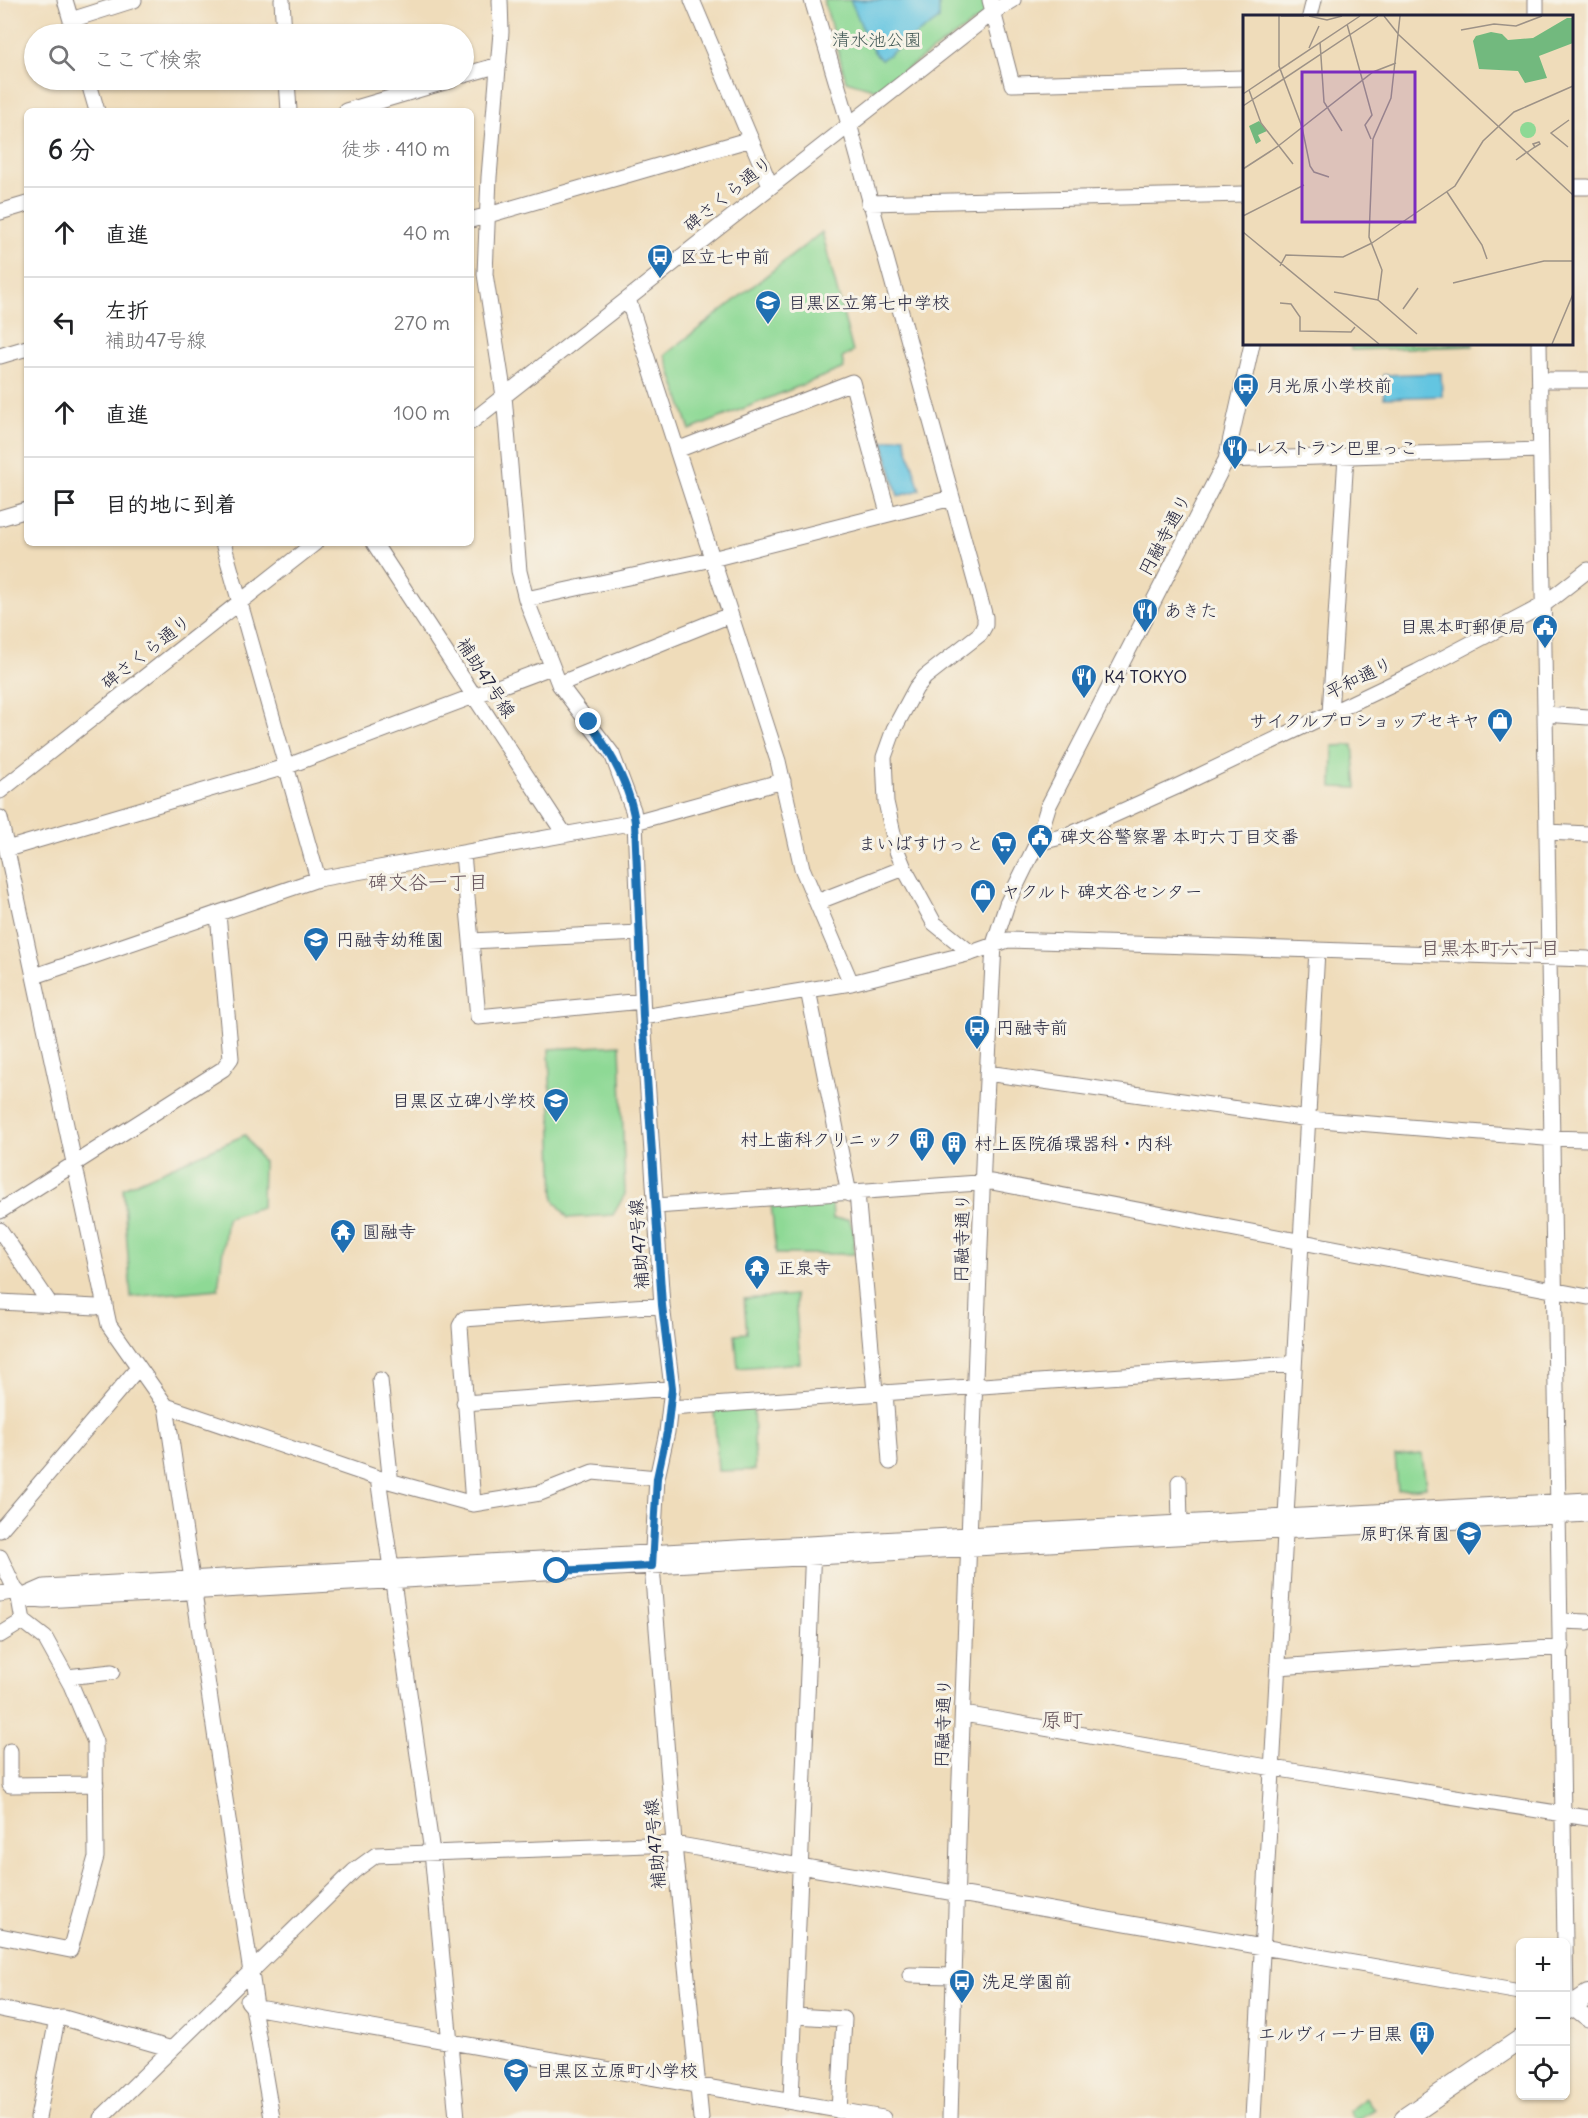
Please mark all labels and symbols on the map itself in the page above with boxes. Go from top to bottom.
inset map [1243,15,1573,345]
park label: 清水池公園 [832,28,922,51]
street label: 碑さくら通り [678,151,777,237]
bus stop icon: 区立七中前 [645,242,675,280]
place label: 区立七中前 [680,245,770,268]
school or university icon: 目黒区立第七中学校 [753,288,783,326]
place label: 目黒区立第七中学校 [788,291,950,314]
bus stop icon: 月光原小学校前 [1231,371,1261,409]
place label: 月光原小学校前 [1266,374,1392,397]
restaurant icon: レストラン巴里っこ [1220,433,1250,471]
place label: レストラン巴里っこ [1254,436,1417,459]
street label: 円融寺通り [1133,490,1196,580]
restaurant icon: あきた [1130,596,1160,634]
place label: あきた [1164,599,1218,622]
street label: 碑さくら通り [96,609,195,694]
public building icon: 目黒本町郵便局 [1530,612,1560,650]
place label: 目黒本町郵便局 [1400,615,1526,638]
street label: 補助47号線 [452,633,521,722]
street label: 平和通り [1321,651,1396,704]
restaurant icon: K4 TOKYO [1069,662,1099,700]
place label: K4 TOKYO [1104,665,1187,688]
shop icon: サイクルプロショップセキヤ [1485,706,1515,744]
route end [575,708,601,734]
place label: サイクルプロショップセキヤ [1250,709,1480,732]
public building icon: 碑文谷警察署 本町六丁目交番 [1025,822,1055,860]
place label: 碑文谷警察署 本町六丁目交番 [1060,825,1298,848]
supermarket icon: まいばすけっと [989,829,1019,867]
place label: まいばすけっと [858,832,984,855]
district label: 碑文谷一丁目 [368,869,488,894]
shop icon: ヤクルト 碑文谷センター [968,877,998,915]
place label: ヤクルト 碑文谷センター [1002,880,1202,903]
school or university icon: 円融寺幼稚園 [301,925,331,963]
place label: 円融寺幼稚園 [336,928,444,951]
district label: 目黒本町六丁目 [1420,935,1560,960]
bus stop icon: 円融寺前 [962,1013,992,1051]
place label: 円融寺前 [996,1016,1068,1039]
school or university icon: 目黒区立碑小学校 [541,1086,571,1124]
place label: 目黒区立碑小学校 [392,1089,536,1112]
building icon: 村上歯科クリニック [907,1125,937,1163]
place label: 村上歯科クリニック [740,1128,902,1151]
building icon: 村上医院循環器科・内科 [939,1129,969,1167]
place label: 村上医院循環器科・内科 [974,1132,1172,1155]
street label: 円融寺通り [949,1193,974,1283]
street label: 補助47号線 [624,1198,653,1290]
temple icon: 圓融寺 [328,1217,358,1255]
place label: 圓融寺 [362,1220,416,1243]
temple icon: 正泉寺 [742,1253,772,1291]
place label: 正泉寺 [777,1256,831,1279]
school or university icon: 原町保育園 [1454,1519,1484,1557]
place label: 原町保育園 [1360,1522,1450,1545]
route start [543,1557,569,1583]
street label: 円融寺通り [929,1678,956,1768]
district label: 原町 [1041,1706,1083,1733]
street label: 補助47号線 [639,1798,670,1890]
bus stop icon: 洗足学園前 [947,1967,977,2005]
place label: 洗足学園前 [982,1970,1072,1993]
building icon: エルヴィーナ目黒 [1407,2019,1437,2057]
place label: エルヴィーナ目黒 [1258,2022,1402,2045]
school or university icon: 目黒区立原町小学校 [501,2056,531,2094]
place label: 目黒区立原町小学校 [536,2059,698,2082]

